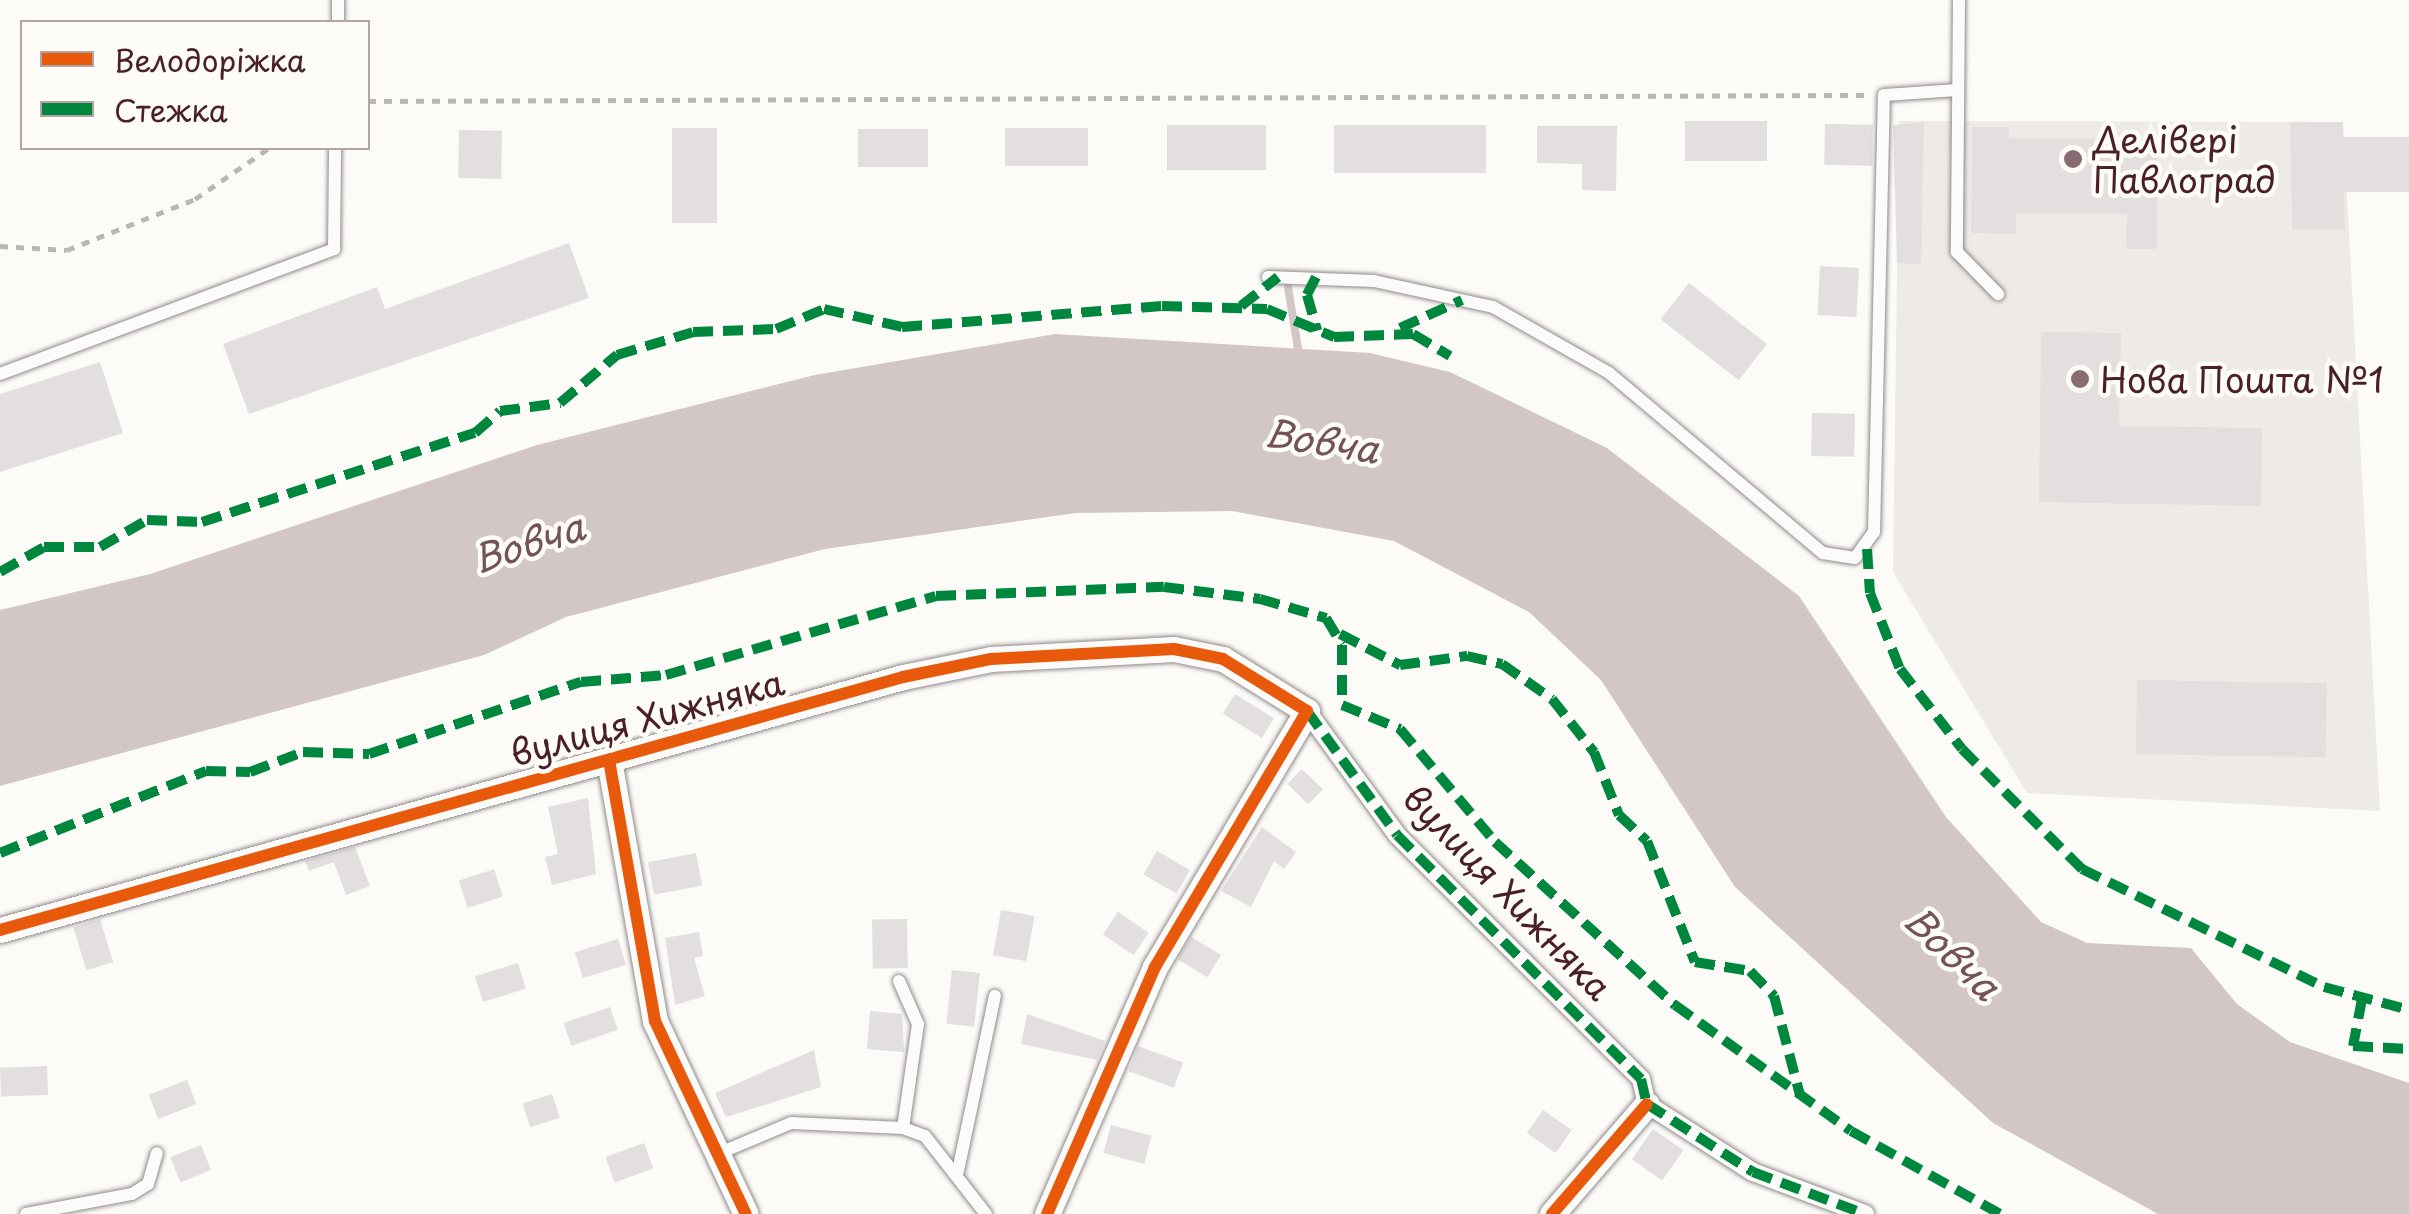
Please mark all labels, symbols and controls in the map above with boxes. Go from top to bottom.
legend [20,20,370,150]
text: Велодоріжка [114,37,306,82]
text: Стежка [114,87,228,132]
place label: Делівері Павлоград [2093,118,2276,200]
marker: Делівері Павлоград [2062,148,2084,170]
place label: Нова Пошта №1 [2100,358,2387,400]
marker: Нова Пошта №1 [2069,368,2091,390]
water label: Вовча [1262,408,1382,472]
water label: Вовча [466,503,590,581]
street label: вулиця Хижняка [505,660,789,774]
street label: вулиця Хижняка [1394,775,1622,1009]
water label: Вовча [1896,896,2010,1008]

